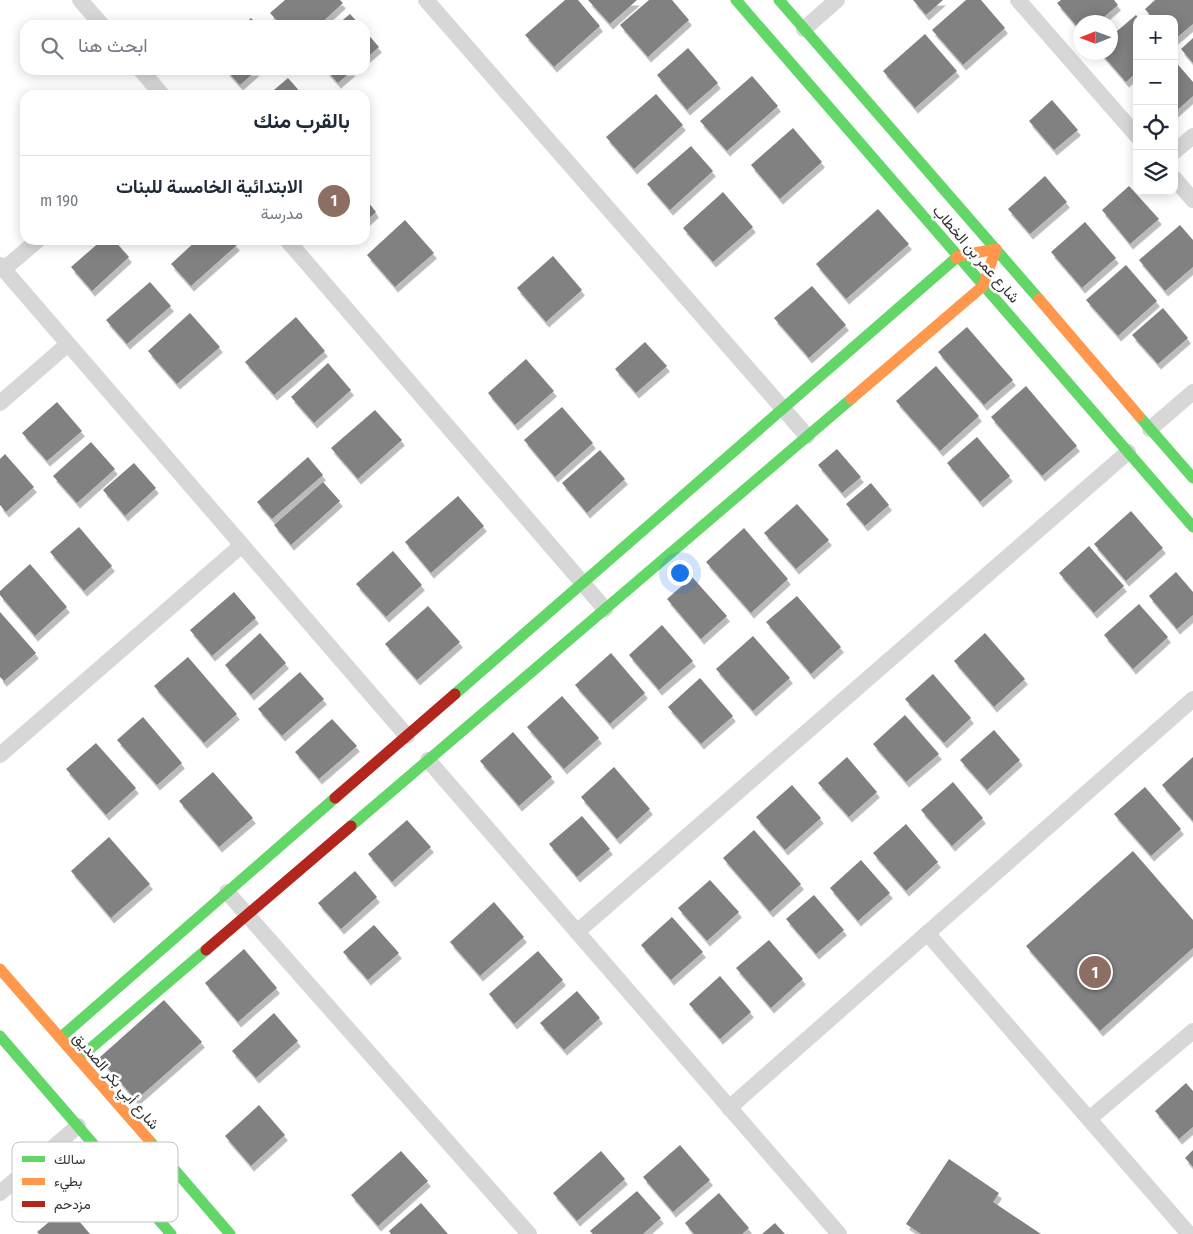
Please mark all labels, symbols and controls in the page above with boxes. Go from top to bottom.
north arrow [1073,15,1118,60]
map controls [1133,15,1178,195]
button: + [1133,15,1178,60]
search box [20,20,370,75]
icon: search [38,34,66,62]
text: ابحث هنا [78,34,148,57]
button: − [1133,60,1178,105]
button: locate [1133,105,1178,150]
text: بالقرب منك [253,108,350,134]
button: layers [1133,150,1178,195]
text: الابتدائية الخامسة للبنات [116,175,303,198]
text: 190 m [40,191,78,210]
text: 1 [331,191,337,210]
street label: شارع عمر بن الخطاب [927,202,1023,308]
text: مدرسة [261,204,303,223]
your location [667,560,693,586]
pin: 1 [1079,953,1111,991]
street label: شارع أبي بكر الصديق [66,1029,163,1136]
legend [12,1142,178,1222]
text: سالك [54,1151,85,1168]
text: بطيء [54,1173,82,1193]
text: مزدحم [54,1196,91,1213]

